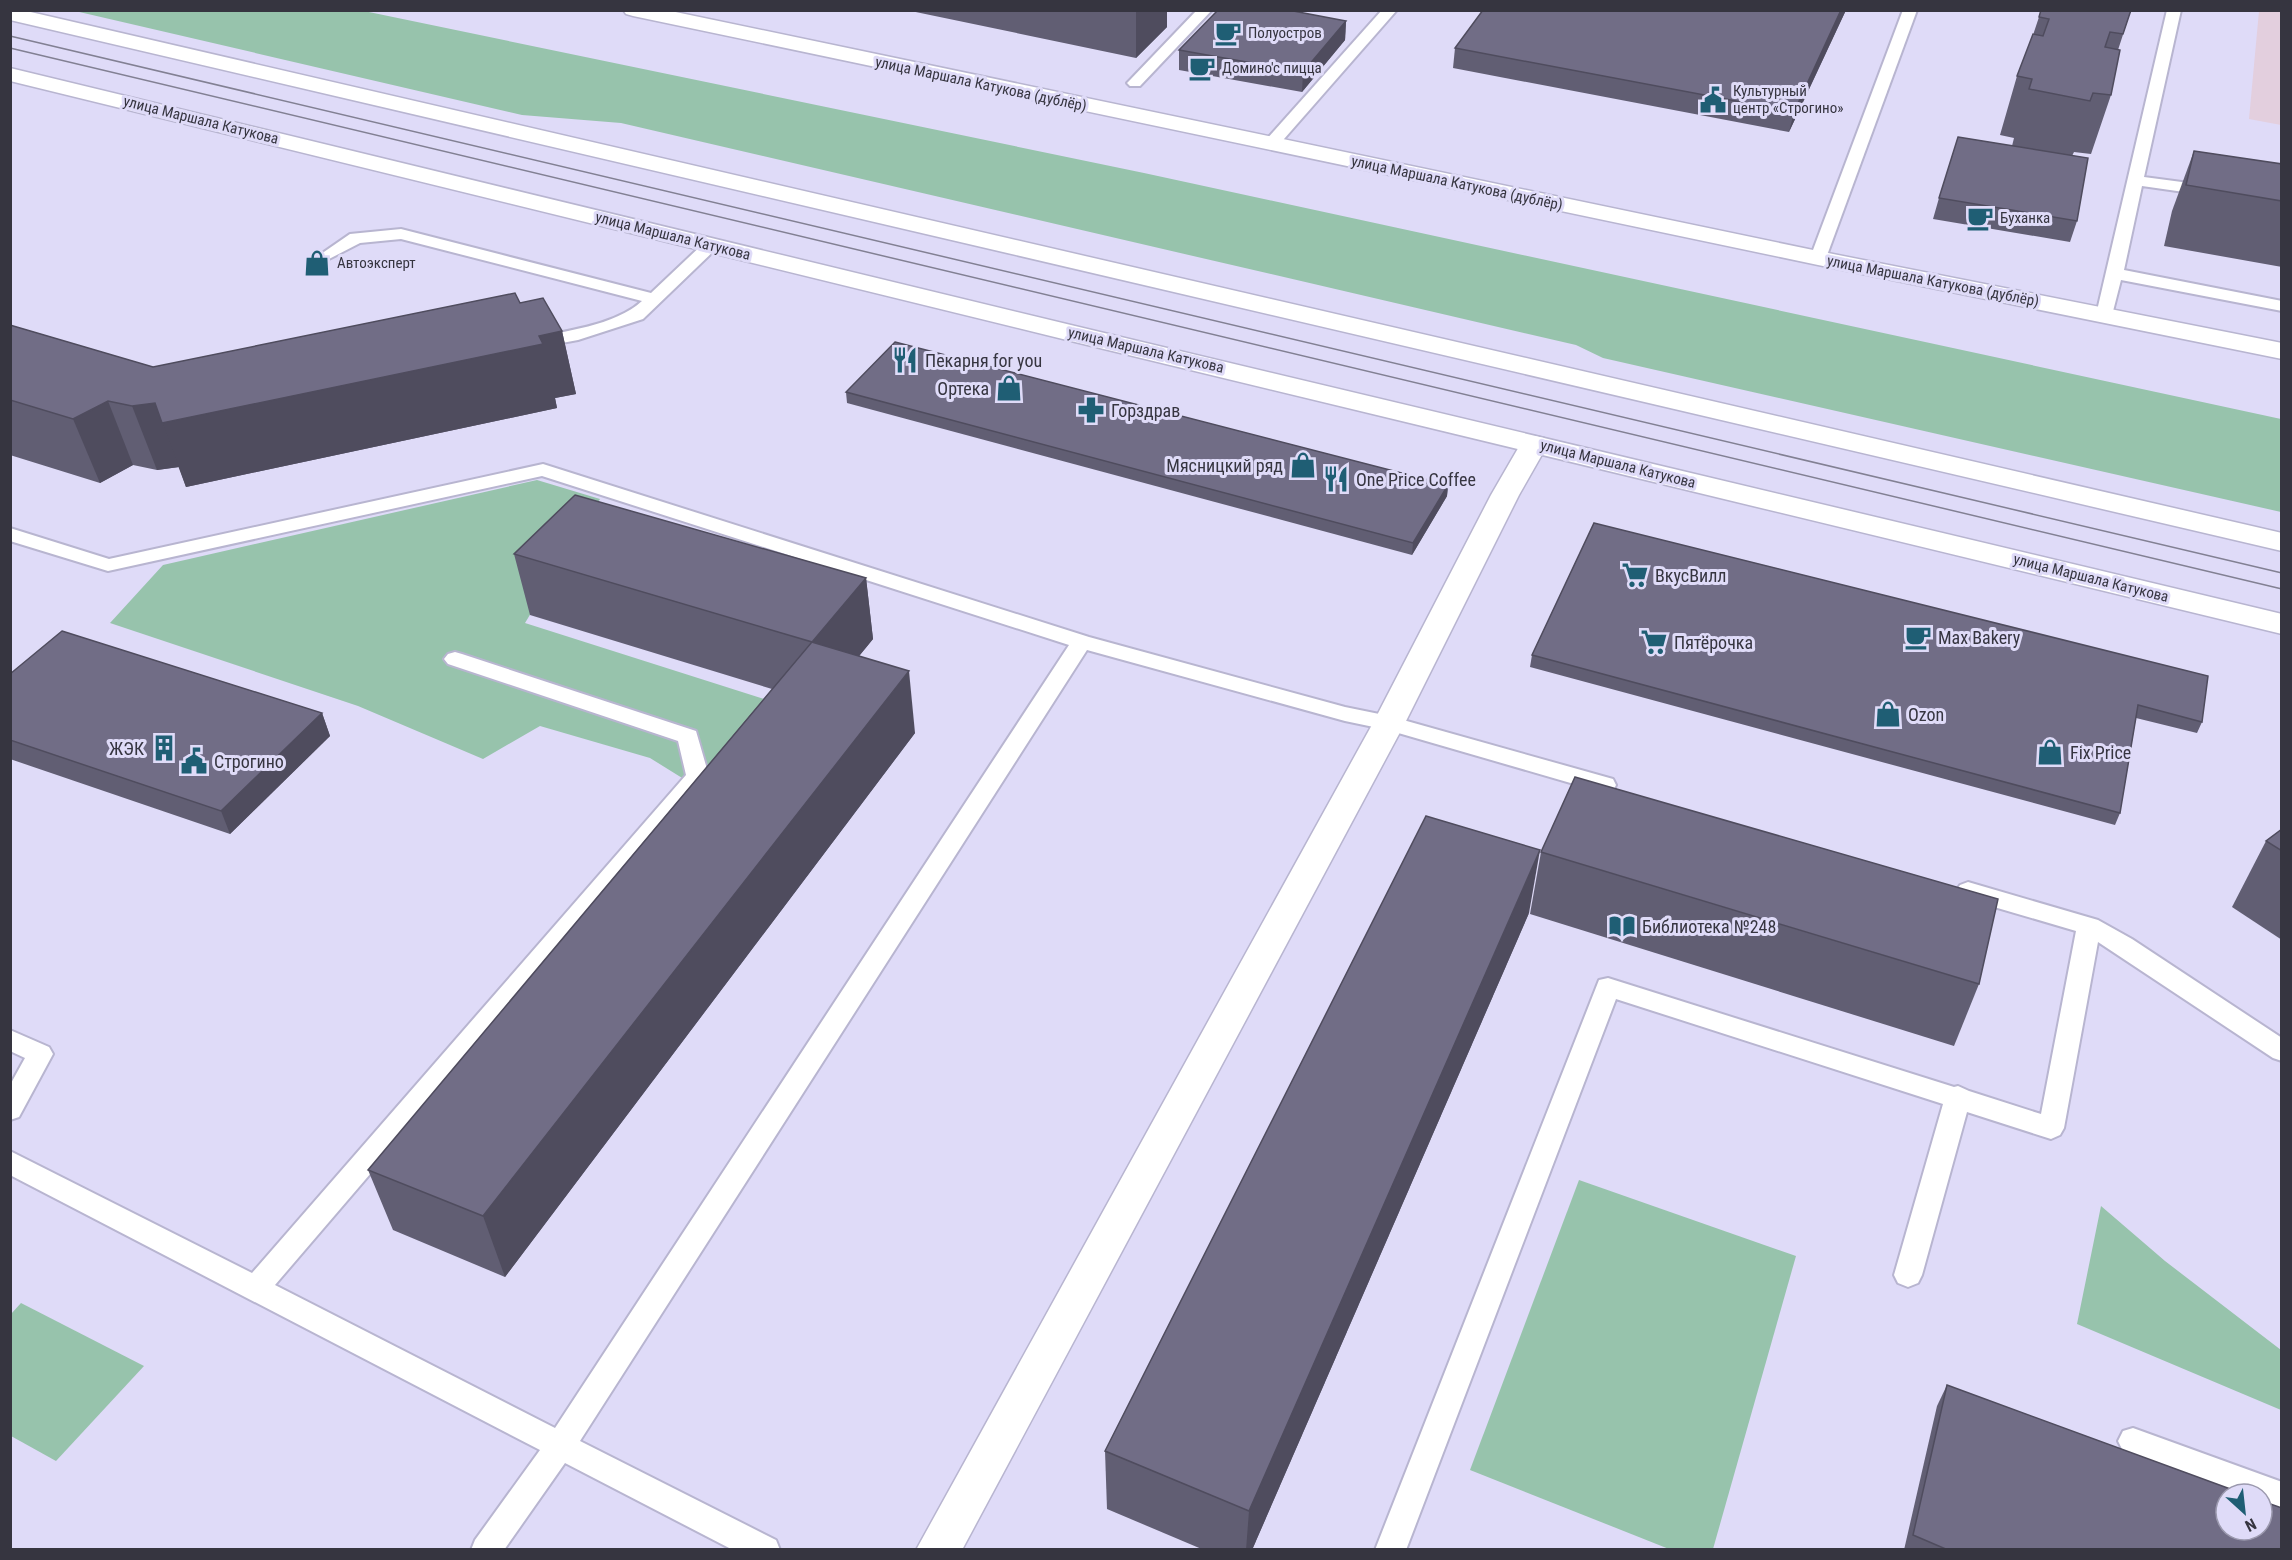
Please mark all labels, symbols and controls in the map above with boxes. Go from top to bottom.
cafe icon: Полуостров [1213,18,1243,48]
place label: Полуостров [1248,24,1322,42]
street label: улица Маршала Катукова (дублёр) [874,53,1088,115]
cafe icon: Домино'с пицца [1187,53,1217,83]
place label: Домино'с пицца [1222,59,1322,77]
place label: Культурный центр «Строгино» [1733,82,1843,117]
public building icon: Культурный центр «Строгино» [1698,85,1728,115]
street label: улица Маршала Катукова [122,92,280,148]
street label: улица Маршала Катукова (дублёр) [1350,152,1564,214]
cafe icon: Буханка [1965,203,1995,233]
street label: улица Маршала Катукова [594,208,752,264]
place label: Буханка [2000,209,2050,227]
shop icon: Автоэксперт [302,248,332,278]
street label: улица Маршала Катукова (дублёр) [1825,252,2041,310]
place label: Автоэксперт [337,254,416,272]
street label: улица Маршала Катукова [1066,323,1226,377]
restaurant icon: Пекарня for you [890,345,920,375]
place label: Пекарня for you [925,350,1042,371]
shop icon: Ортека [994,373,1024,403]
place label: Ортека [937,378,989,399]
pharmacy icon: Горздрав [1076,395,1106,425]
place label: Горздрав [1111,400,1180,421]
street label: улица Маршала Катукова [1539,436,1697,492]
shop icon: Мясницкий ряд [1288,450,1318,480]
place label: Мясницкий ряд [1166,455,1283,476]
restaurant icon: One Price Coffee [1321,464,1351,494]
place label: One Price Coffee [1356,469,1476,490]
street label: улица Маршала Катукова [2012,550,2170,606]
supermarket icon: ВкусВилл [1620,560,1650,590]
place label: ВкусВилл [1655,565,1727,586]
cafe icon: Max Bakery [1903,622,1933,652]
supermarket icon: Пятёрочка [1639,627,1669,657]
place label: Max Bakery [1938,627,2021,648]
place label: Пятёрочка [1674,632,1753,653]
shop icon: Ozon [1873,699,1903,729]
place label: Ozon [1908,704,1944,725]
building icon: ЖЭК [149,733,179,763]
shop icon: Fix Price [2035,737,2065,767]
place label: ЖЭК [109,738,144,759]
place label: Fix Price [2070,742,2131,763]
public building icon: Строгино [179,746,209,776]
place label: Строгино [214,751,284,772]
library icon: Библиотека №248 [1607,911,1637,941]
place label: Библиотека №248 [1642,916,1776,937]
north arrow [2214,1482,2274,1542]
text: N [2242,1514,2259,1536]

